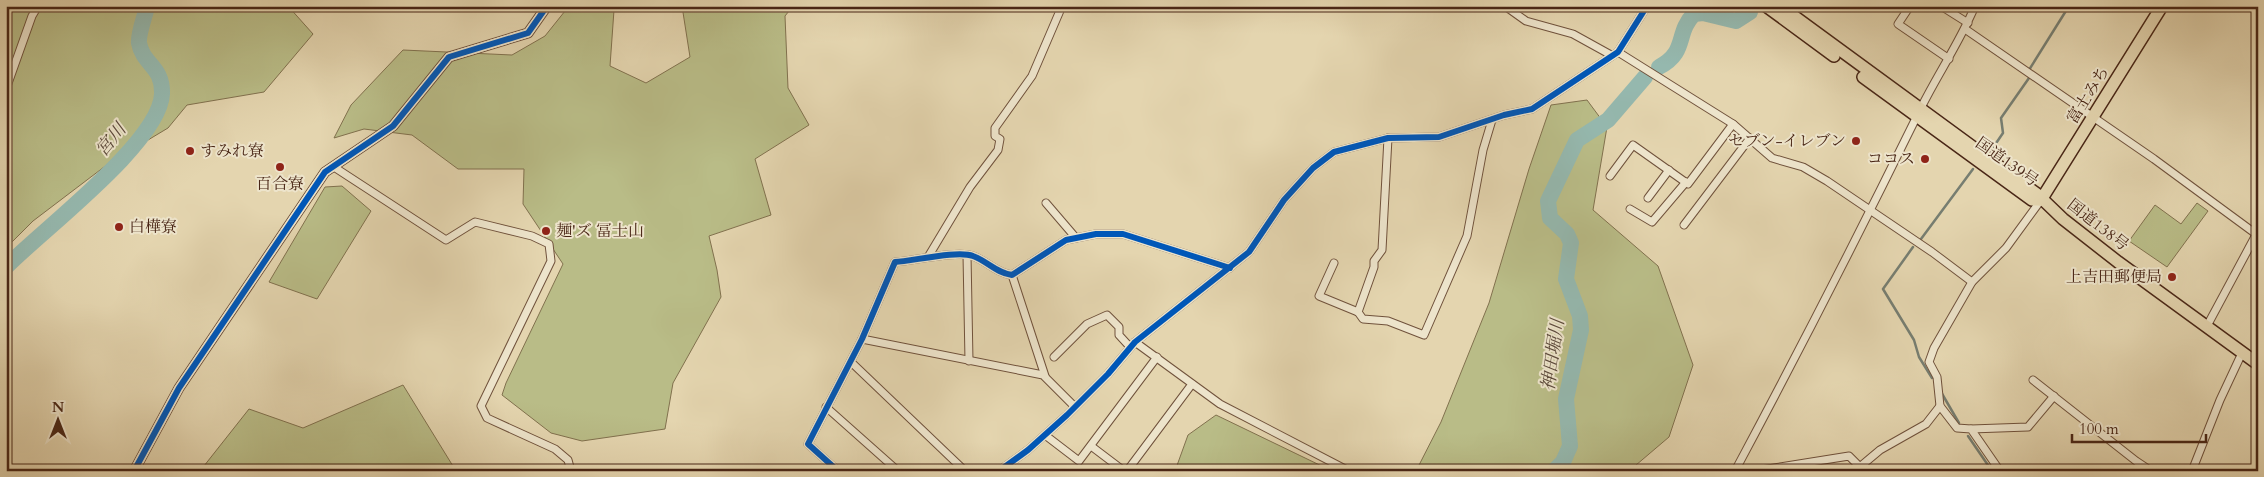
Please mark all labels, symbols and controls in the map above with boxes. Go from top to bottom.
street label: 富士みち [2062,62,2114,128]
water label: 宮川 [90,117,133,162]
place label: セブン-イレブン [1728,130,1846,152]
street label: 国道139号 [1971,132,2043,192]
marker: セブン-イレブン [1850,135,1862,147]
place label: すみれ寮 [200,140,264,162]
marker: すみれ寮 [184,145,196,157]
place label: ココス [1867,148,1915,170]
marker: ココス [1919,153,1931,165]
marker: 百合寮 [274,161,286,173]
place label: 百合寮 [256,173,304,195]
street label: 国道138号 [2063,194,2133,256]
place label: 白樺寮 [129,216,177,238]
place label: 麺'ズ 冨士山 [556,220,644,242]
marker: 白樺寮 [113,221,125,233]
marker: 麺'ズ 冨士山 [540,225,552,237]
place label: 上吉田郵便局 [2066,266,2162,288]
marker: 上吉田郵便局 [2166,271,2178,283]
water label: 神田堀川 [1536,316,1571,392]
north arrow [32,394,82,444]
text: N [52,398,64,417]
scale bar [2072,412,2205,444]
text: 100 m [2079,419,2119,439]

